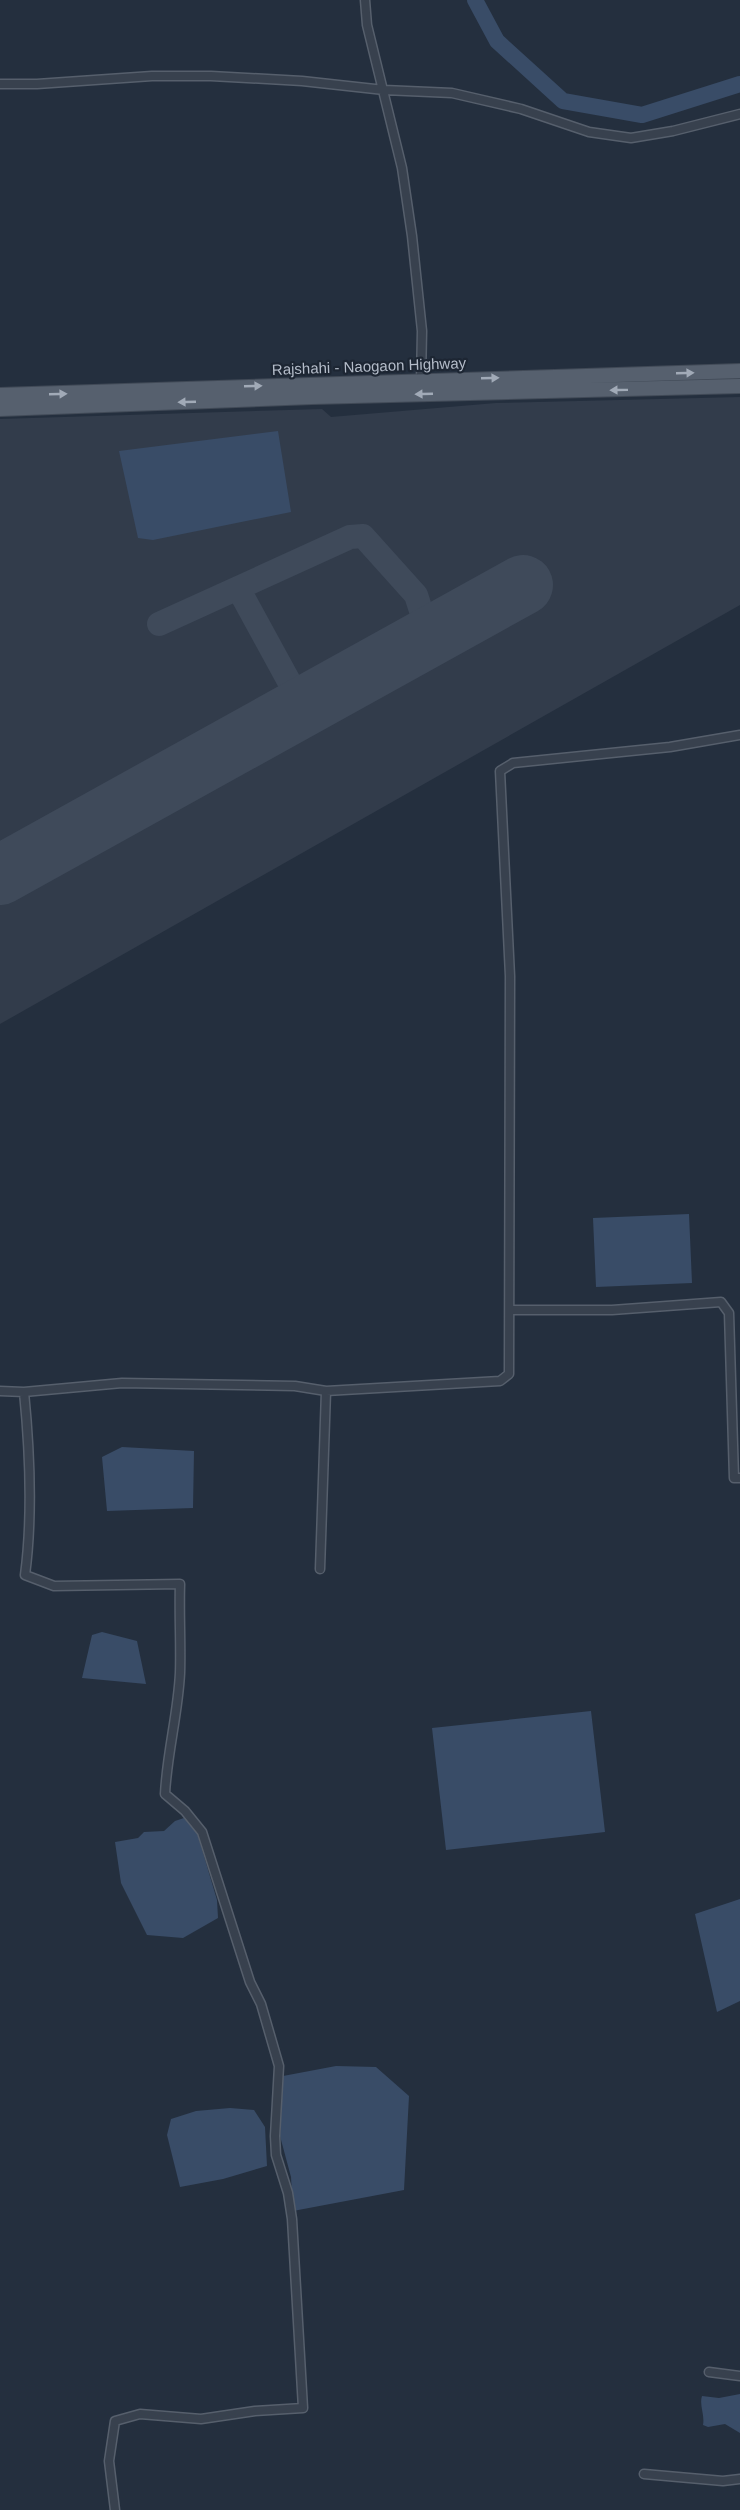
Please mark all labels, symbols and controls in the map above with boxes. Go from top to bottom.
street label: Rajshahi - Naogaon Highway [272,354,467,378]
one-way arrow [676,368,695,378]
one-way arrow [481,374,500,383]
one-way arrow [244,381,263,391]
one-way arrow [609,385,628,394]
one-way arrow [49,389,68,398]
one-way arrow [414,389,433,398]
one-way arrow [177,398,196,407]

